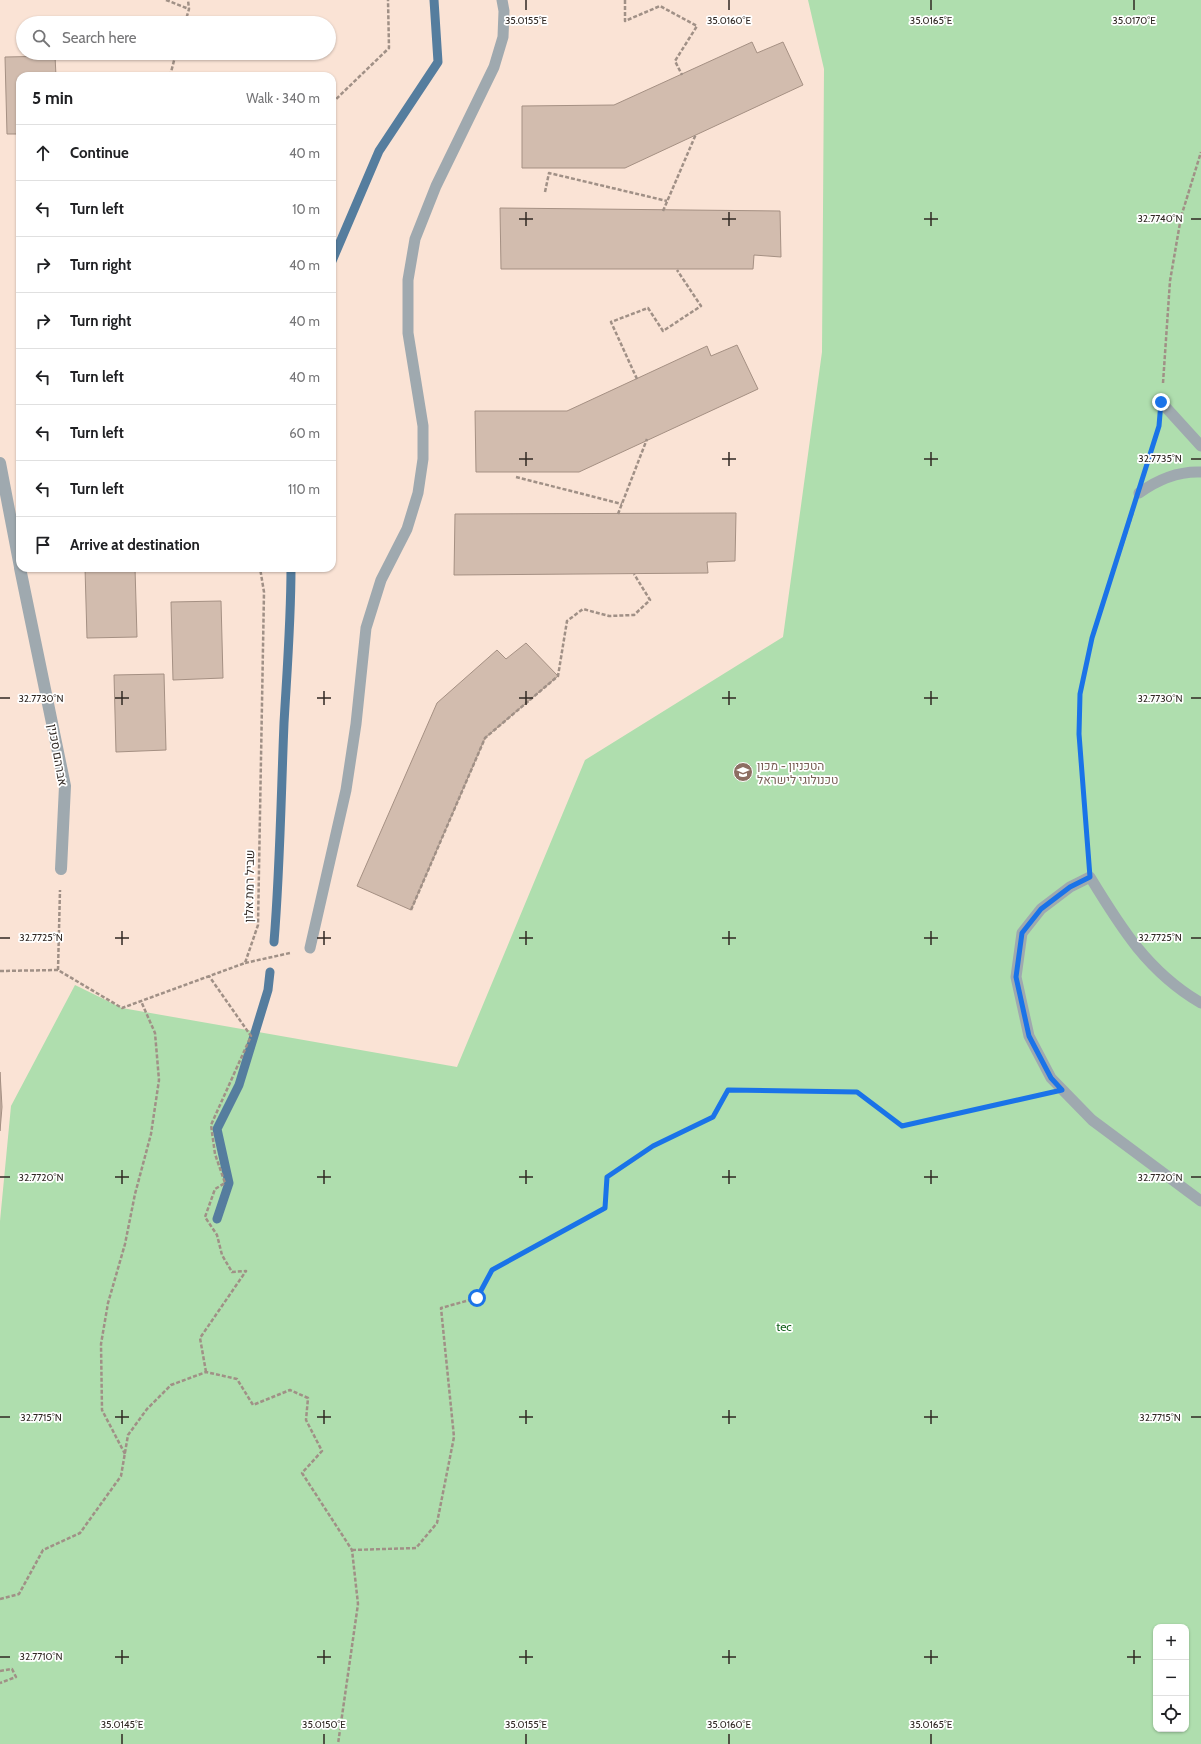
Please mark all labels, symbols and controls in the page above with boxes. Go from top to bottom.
text: 35.0155°E [505,14,548,27]
text: 35.0160°E [707,14,751,27]
text: 35.0165°E [910,14,953,27]
text: 35.0170°E [1112,14,1156,27]
search box [16,16,336,60]
icon: search [30,27,52,49]
text: Search here [62,29,137,47]
text: 5 min [32,88,73,108]
text: Walk · 340 m [246,90,320,106]
icon: ahead [32,142,54,164]
text: Continue [70,144,129,162]
text: 40 m [289,145,320,161]
icon: left [32,198,54,220]
text: Turn left [70,200,124,218]
text: 10 m [292,201,320,217]
text: 32.7740°N [1137,212,1183,225]
icon: right [32,254,54,276]
text: Turn right [70,256,131,274]
text: 40 m [289,257,320,273]
icon: right [32,310,54,332]
text: Turn right [70,312,131,330]
text: 40 m [289,313,320,329]
icon: left [32,366,54,388]
text: Turn left [70,368,124,386]
text: 40 m [289,369,320,385]
route end [1152,393,1170,411]
icon: left [32,422,54,444]
text: Turn left [70,424,124,442]
text: 60 m [289,425,320,441]
text: 32.7735°N [1138,452,1182,465]
icon: left [32,478,54,500]
text: Turn left [70,480,124,498]
text: 110 m [288,481,320,497]
icon: arrive [32,534,54,556]
text: Arrive at destination [70,536,200,554]
text: 32.7730°N [18,692,64,705]
text: 32.7730°N [1137,692,1183,705]
street label: אברהם סכנין [45,723,71,788]
place label: הטכניון - מכון טכנולוגי לישראל [757,758,838,787]
school or university icon: הטכניון - מכון טכנולוגי לישראל [732,761,754,783]
street label: שביל רמת אלון [241,849,257,923]
text: 32.7725°N [19,931,63,944]
text: 32.7725°N [1138,931,1182,944]
text: 32.7720°N [19,1171,63,1184]
text: 32.7720°N [1138,1171,1182,1184]
route start [468,1289,486,1307]
park label: tec [776,1319,792,1334]
text: 32.7715°N [20,1411,62,1424]
text: 32.7715°N [1139,1411,1181,1424]
map controls [1153,1624,1189,1732]
button: + [1153,1624,1189,1660]
text: 32.7710°N [20,1650,62,1663]
button: − [1153,1660,1189,1696]
button: locate [1153,1696,1189,1732]
text: 35.0145°E [101,1718,144,1731]
text: 35.0150°E [302,1718,346,1731]
text: 35.0155°E [505,1718,548,1731]
text: 35.0160°E [707,1718,751,1731]
text: 35.0165°E [910,1718,953,1731]

